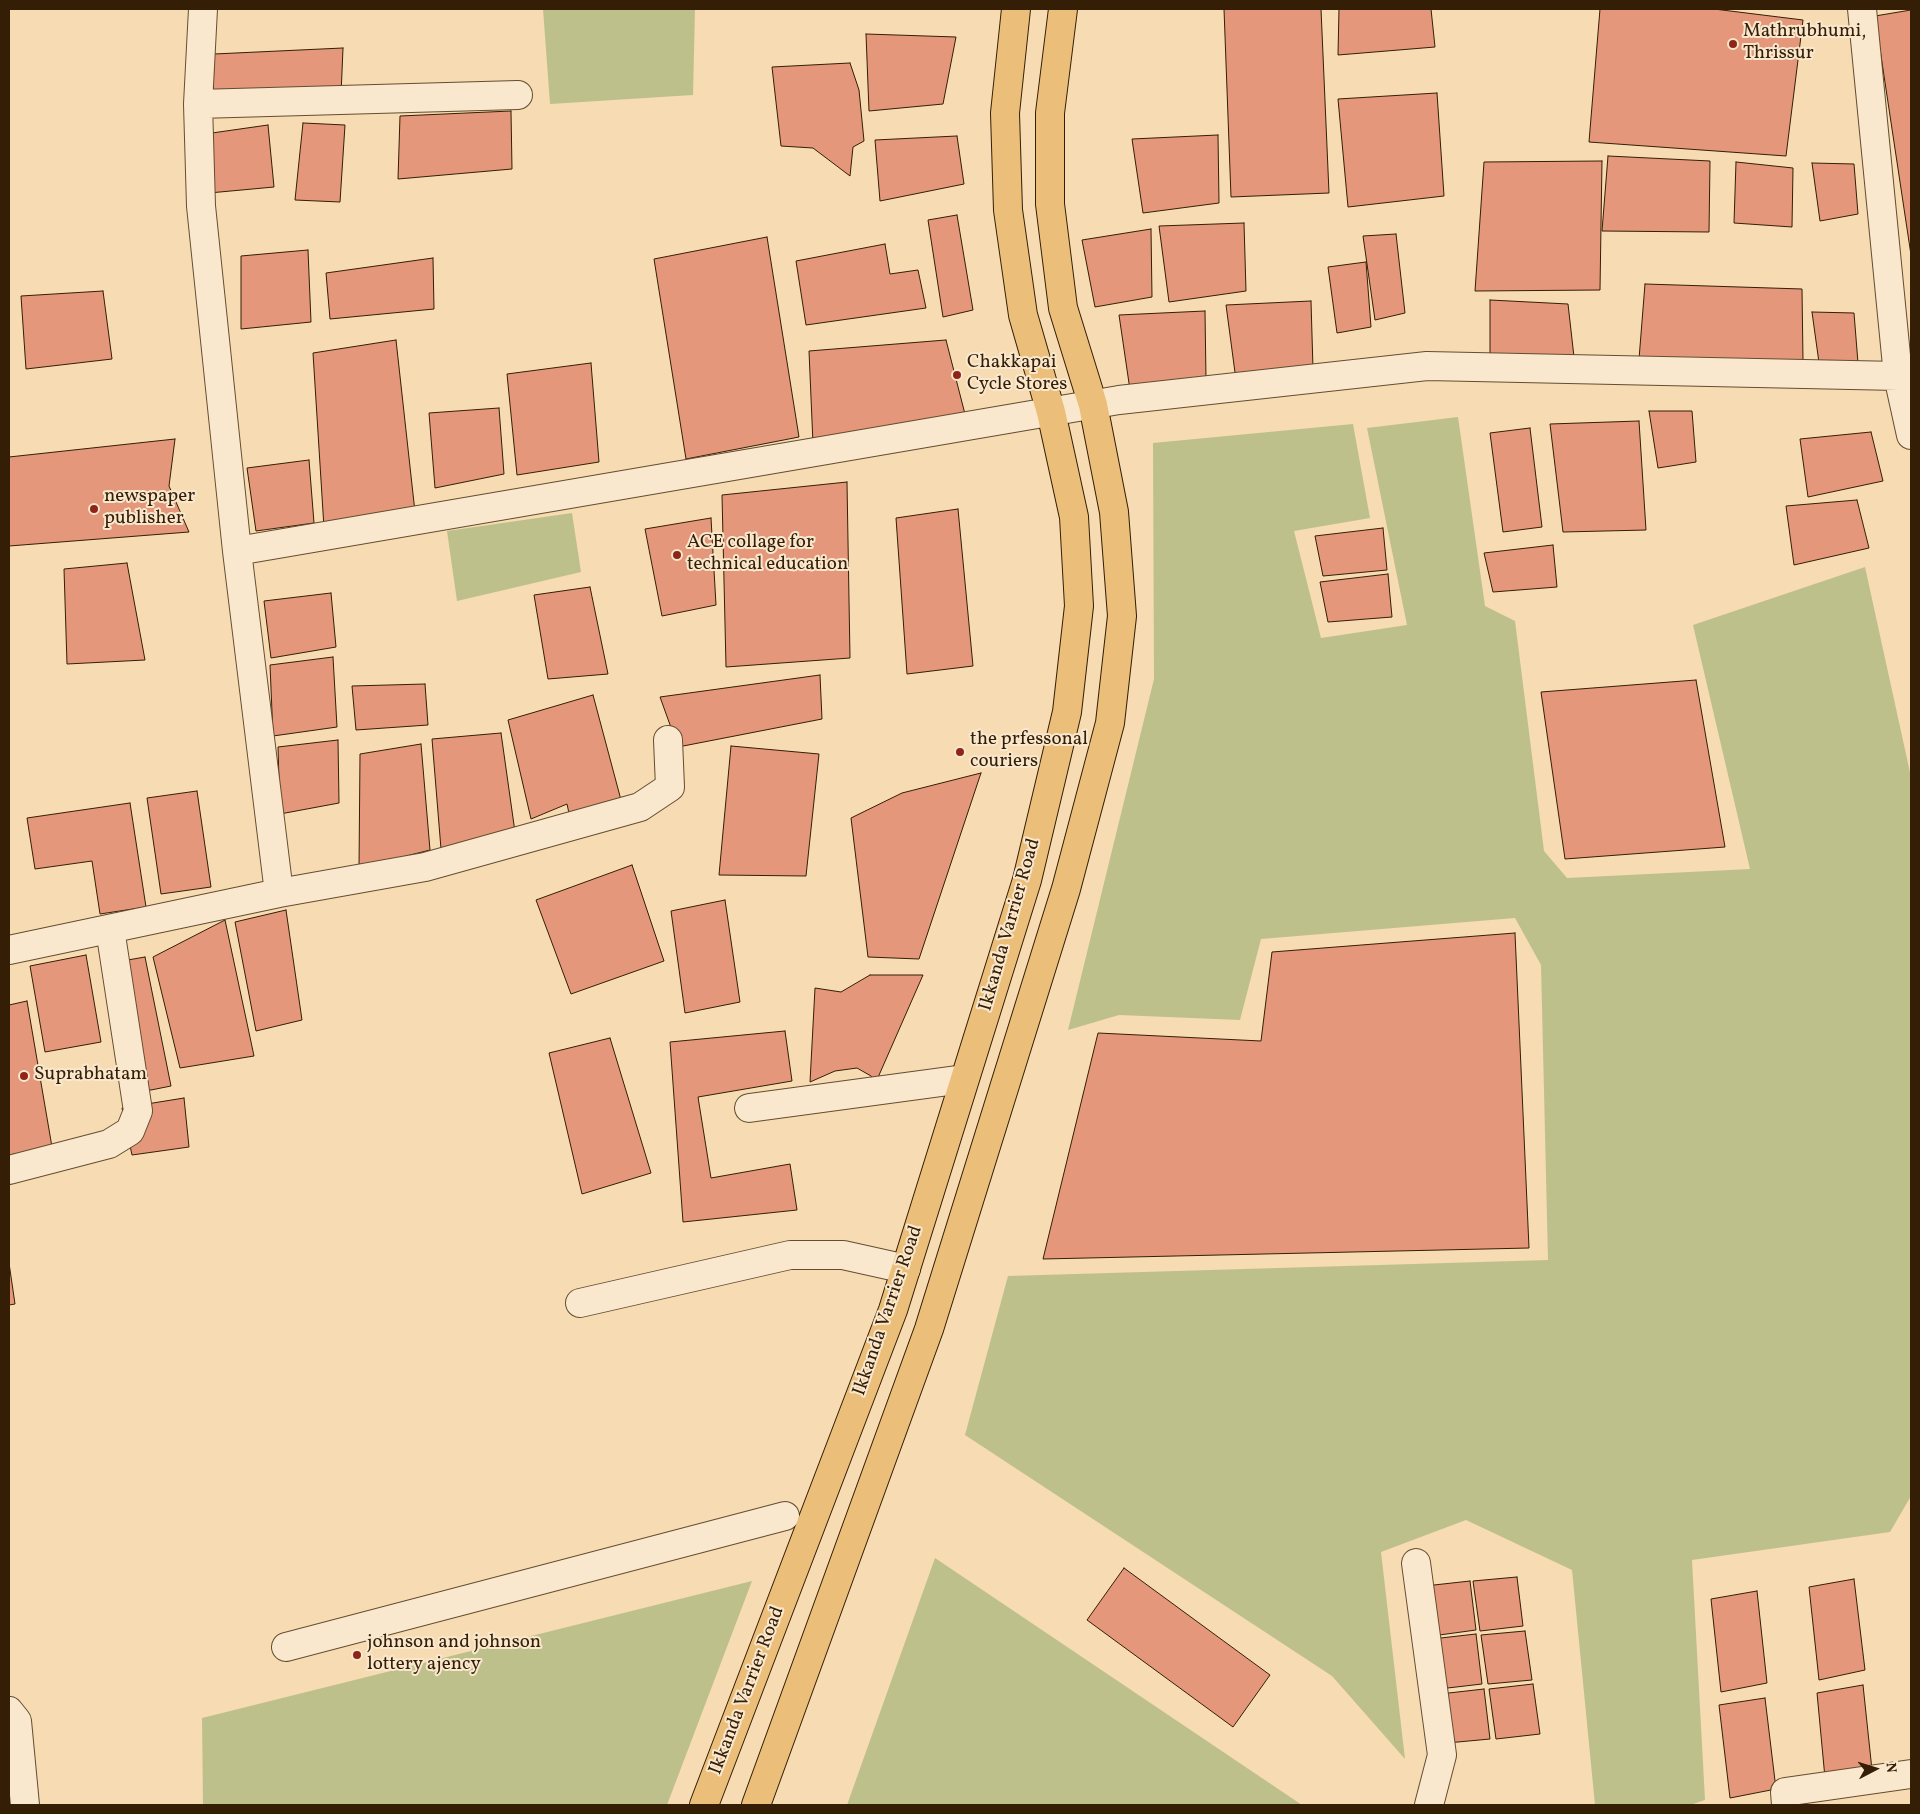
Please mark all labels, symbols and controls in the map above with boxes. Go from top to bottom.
place label: Mathrubhumi, Thrissur [1743,22,1866,66]
marker: Mathrubhumi, Thrissur [1727,38,1739,50]
place label: Chakkapai Cycle Stores [967,353,1067,397]
marker: Chakkapai Cycle Stores [951,369,963,381]
place label: newspaper publisher [104,487,195,531]
marker: newspaper publisher [88,503,100,515]
place label: ACE collage for technical education [687,533,848,577]
marker: ACE collage for technical education [671,549,683,561]
place label: the prfessonal couriers [970,730,1088,774]
marker: the prfessonal couriers [954,746,966,758]
street label: Ikkanda Varrier Road [975,836,1047,1014]
place label: Suprabhatam [34,1065,147,1087]
marker: Suprabhatam [18,1070,30,1082]
street label: Ikkanda Varrier Road [849,1223,929,1399]
street label: Ikkanda Varrier Road [705,1604,791,1778]
place label: johnson and johnson lottery ajency [367,1633,541,1677]
marker: johnson and johnson lottery ajency [351,1649,363,1661]
north arrow [1850,1744,1900,1794]
text: N [1881,1762,1900,1774]

